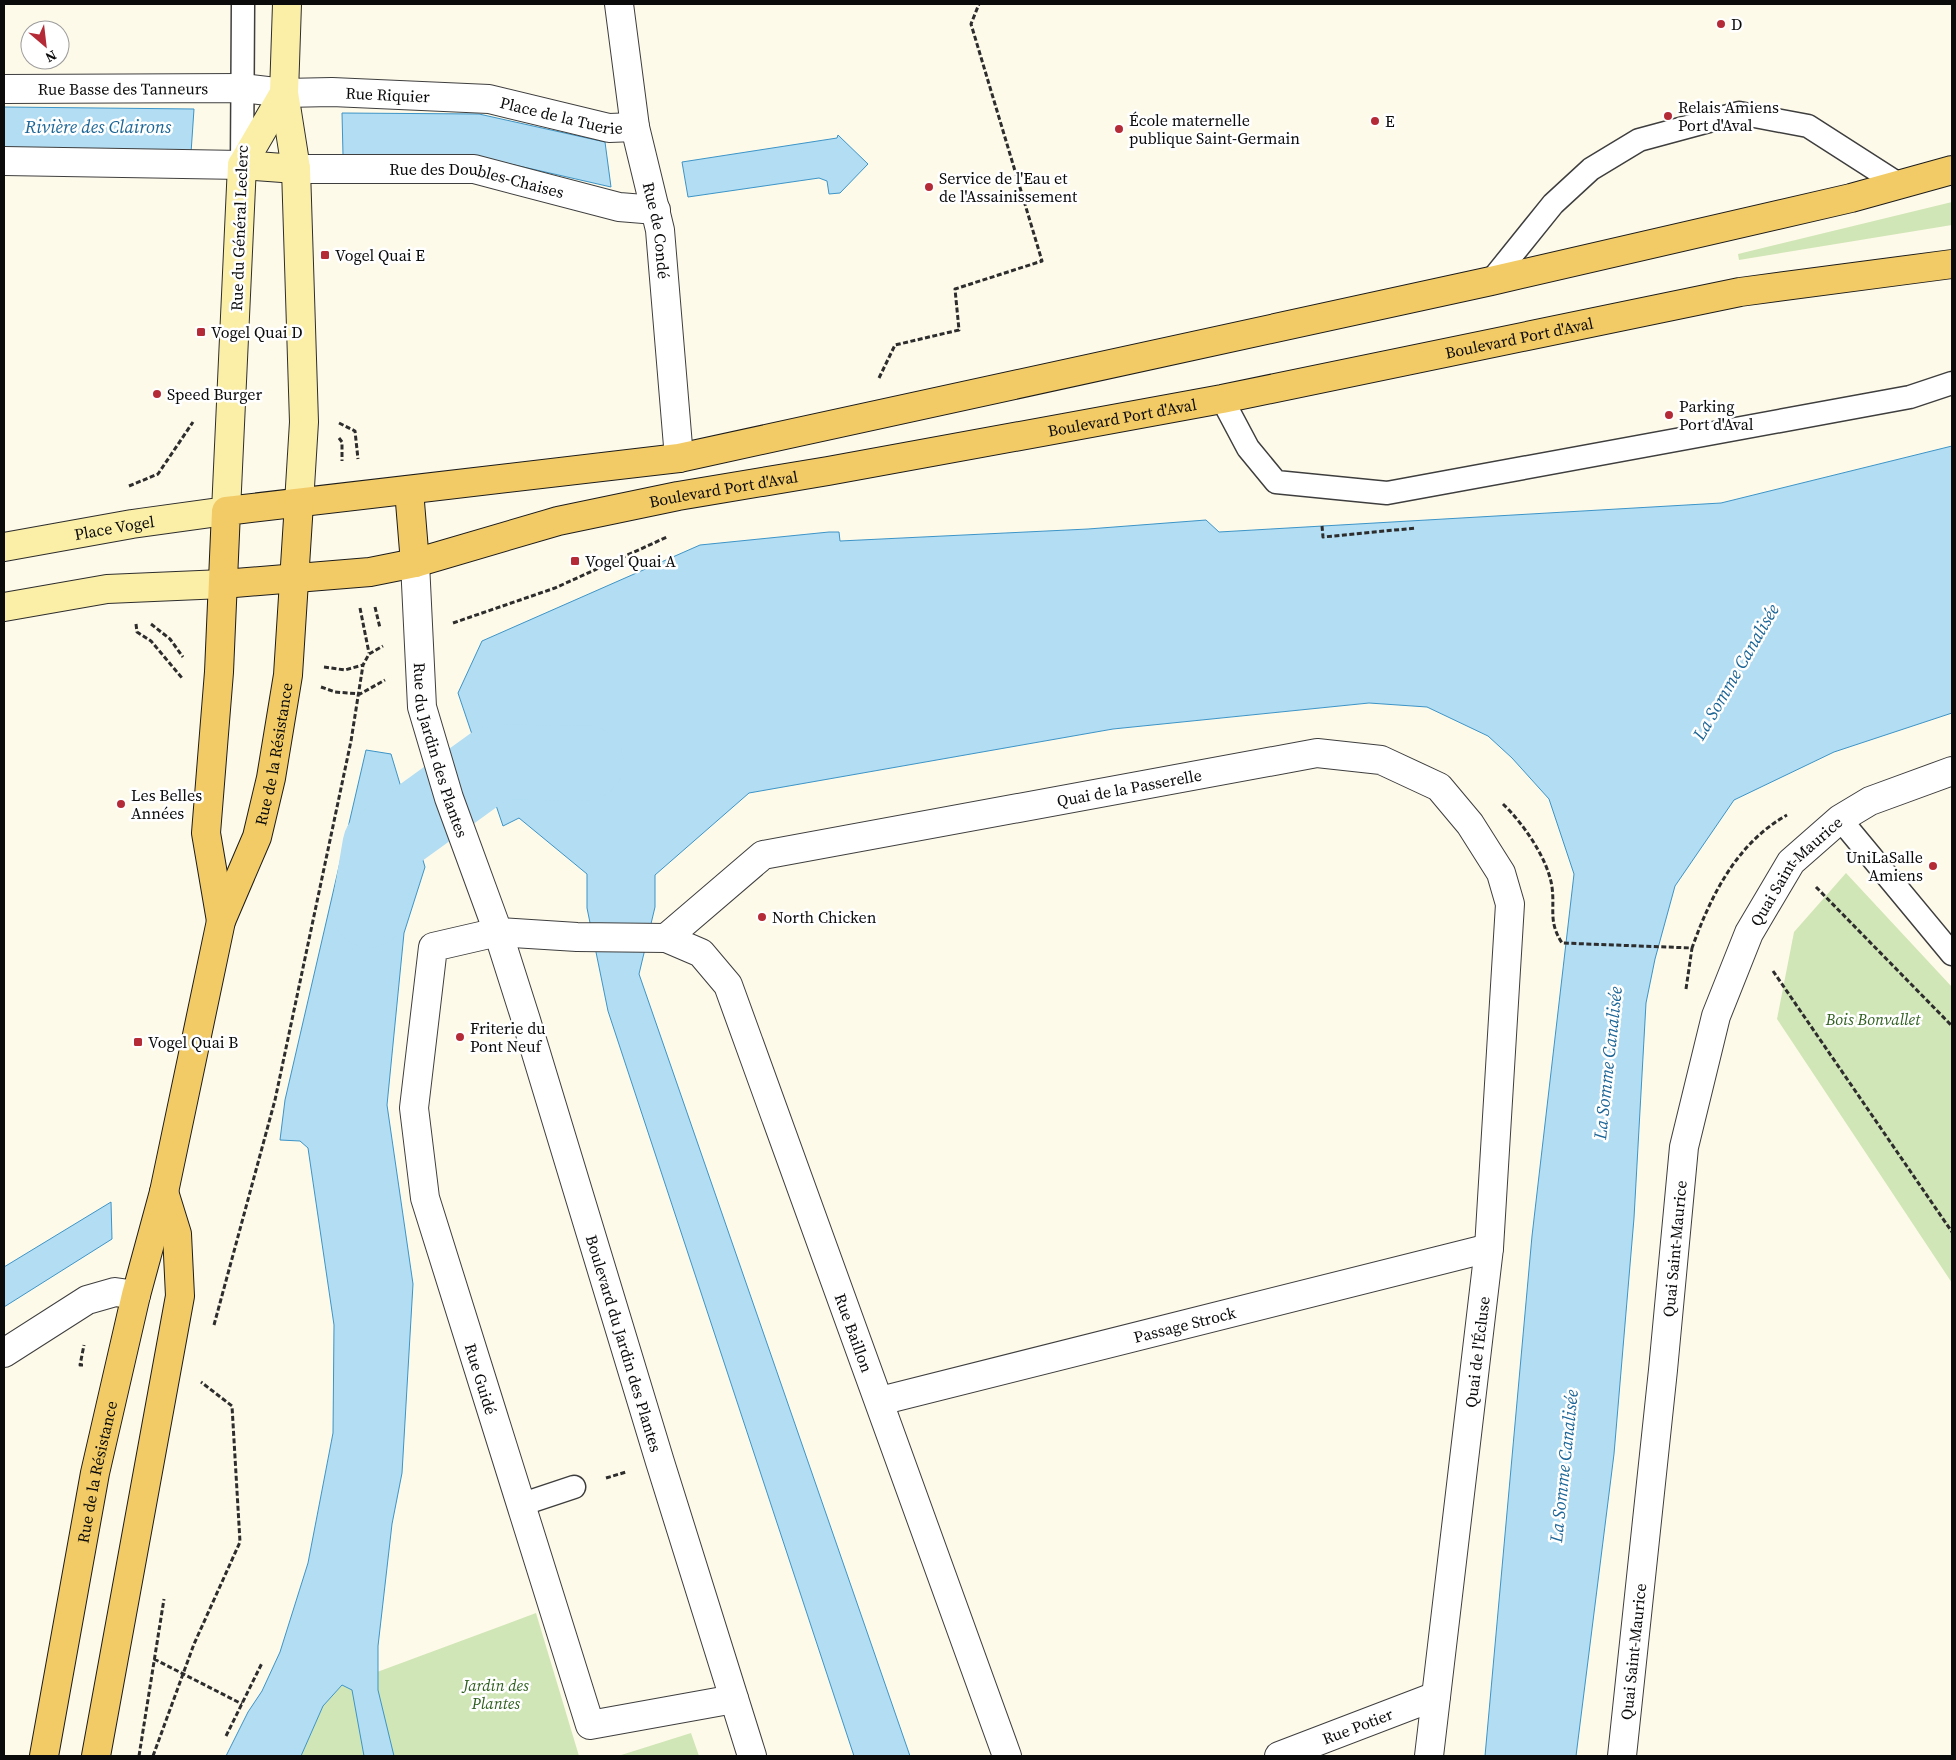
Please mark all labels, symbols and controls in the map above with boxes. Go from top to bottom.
place label: D [1731,13,1742,35]
marker: D [1715,18,1727,30]
north arrow [20,20,70,70]
text: N [42,45,60,68]
street label: Rue Basse des Tanneurs [38,77,208,100]
street label: Rue Riquier [345,82,431,107]
street label: Place de la Tuerie [498,91,623,139]
place label: Relais Amiens Port d'Aval [1678,96,1779,136]
place label: École maternelle publique Saint-Germain [1129,109,1300,149]
place label: E [1385,110,1395,132]
marker: Relais Amiens Port d'Aval [1662,110,1674,122]
water label: Rivière des Clairons [24,114,172,139]
marker: E [1369,115,1381,127]
marker: École maternelle publique Saint-Germain [1113,123,1125,135]
street label: Rue du Général Leclerc [225,144,253,311]
street label: Rue des Doubles-Chaises [389,158,567,203]
place label: Service de l'Eau et de l'Assainissement [939,167,1078,207]
street label: Rue de Condé [638,180,675,280]
marker: Service de l'Eau et de l'Assainissement [923,181,935,193]
place label: Vogel Quai E [335,244,425,266]
marker: Vogel Quai E [319,249,331,261]
street label: Boulevard Port d'Aval [1443,312,1595,364]
place label: Vogel Quai D [211,321,303,343]
marker: Vogel Quai D [195,326,207,338]
place label: Speed Burger [167,383,262,405]
marker: Speed Burger [151,388,163,400]
street label: Boulevard Port d'Aval [1046,393,1198,442]
place label: Parking Port d'Aval [1679,395,1754,435]
marker: Parking Port d'Aval [1663,409,1675,421]
street label: Boulevard Port d'Aval [647,465,800,513]
street label: Place Vogel [73,510,156,545]
place label: Vogel Quai A [585,550,676,572]
marker: Vogel Quai A [569,555,581,567]
water label: La Somme Canalisée [1686,598,1785,745]
street label: Rue du Jardin des Plantes [409,662,474,841]
street label: Rue de la Résistance [249,681,298,828]
street label: Quai de la Passerelle [1055,763,1203,812]
place label: Les Belles Années [131,784,202,824]
marker: Les Belles Années [115,798,127,810]
street label: Quai Saint-Maurice [1745,811,1847,930]
place label: UniLaSalle Amiens [1846,846,1923,886]
marker: UniLaSalle Amiens [1927,860,1939,872]
place label: North Chicken [772,906,877,928]
marker: North Chicken [756,911,768,923]
water label: La Somme Canalisée [1587,985,1628,1142]
park label: Bois Bonvallet [1825,1008,1921,1030]
place label: Friterie du Pont Neuf [470,1017,546,1057]
place label: Vogel Quai B [148,1031,238,1053]
marker: Friterie du Pont Neuf [454,1031,466,1043]
marker: Vogel Quai B [132,1036,144,1048]
street label: Quai Saint-Maurice [1657,1179,1692,1318]
street label: Boulevard du Jardin des Plantes [581,1232,667,1455]
street label: Rue Baillon [829,1290,878,1376]
street label: Quai de l'Écluse [1459,1295,1495,1409]
street label: Passage Strock [1131,1301,1238,1348]
street label: Rue Guidé [460,1341,502,1417]
water label: La Somme Canalisée [1543,1388,1584,1545]
street label: Rue de la Résistance [72,1399,122,1545]
street label: Quai Saint-Maurice [1615,1582,1651,1721]
park label: Jardin des Plantes [461,1674,529,1714]
street label: Rue Potier [1319,1702,1396,1749]

